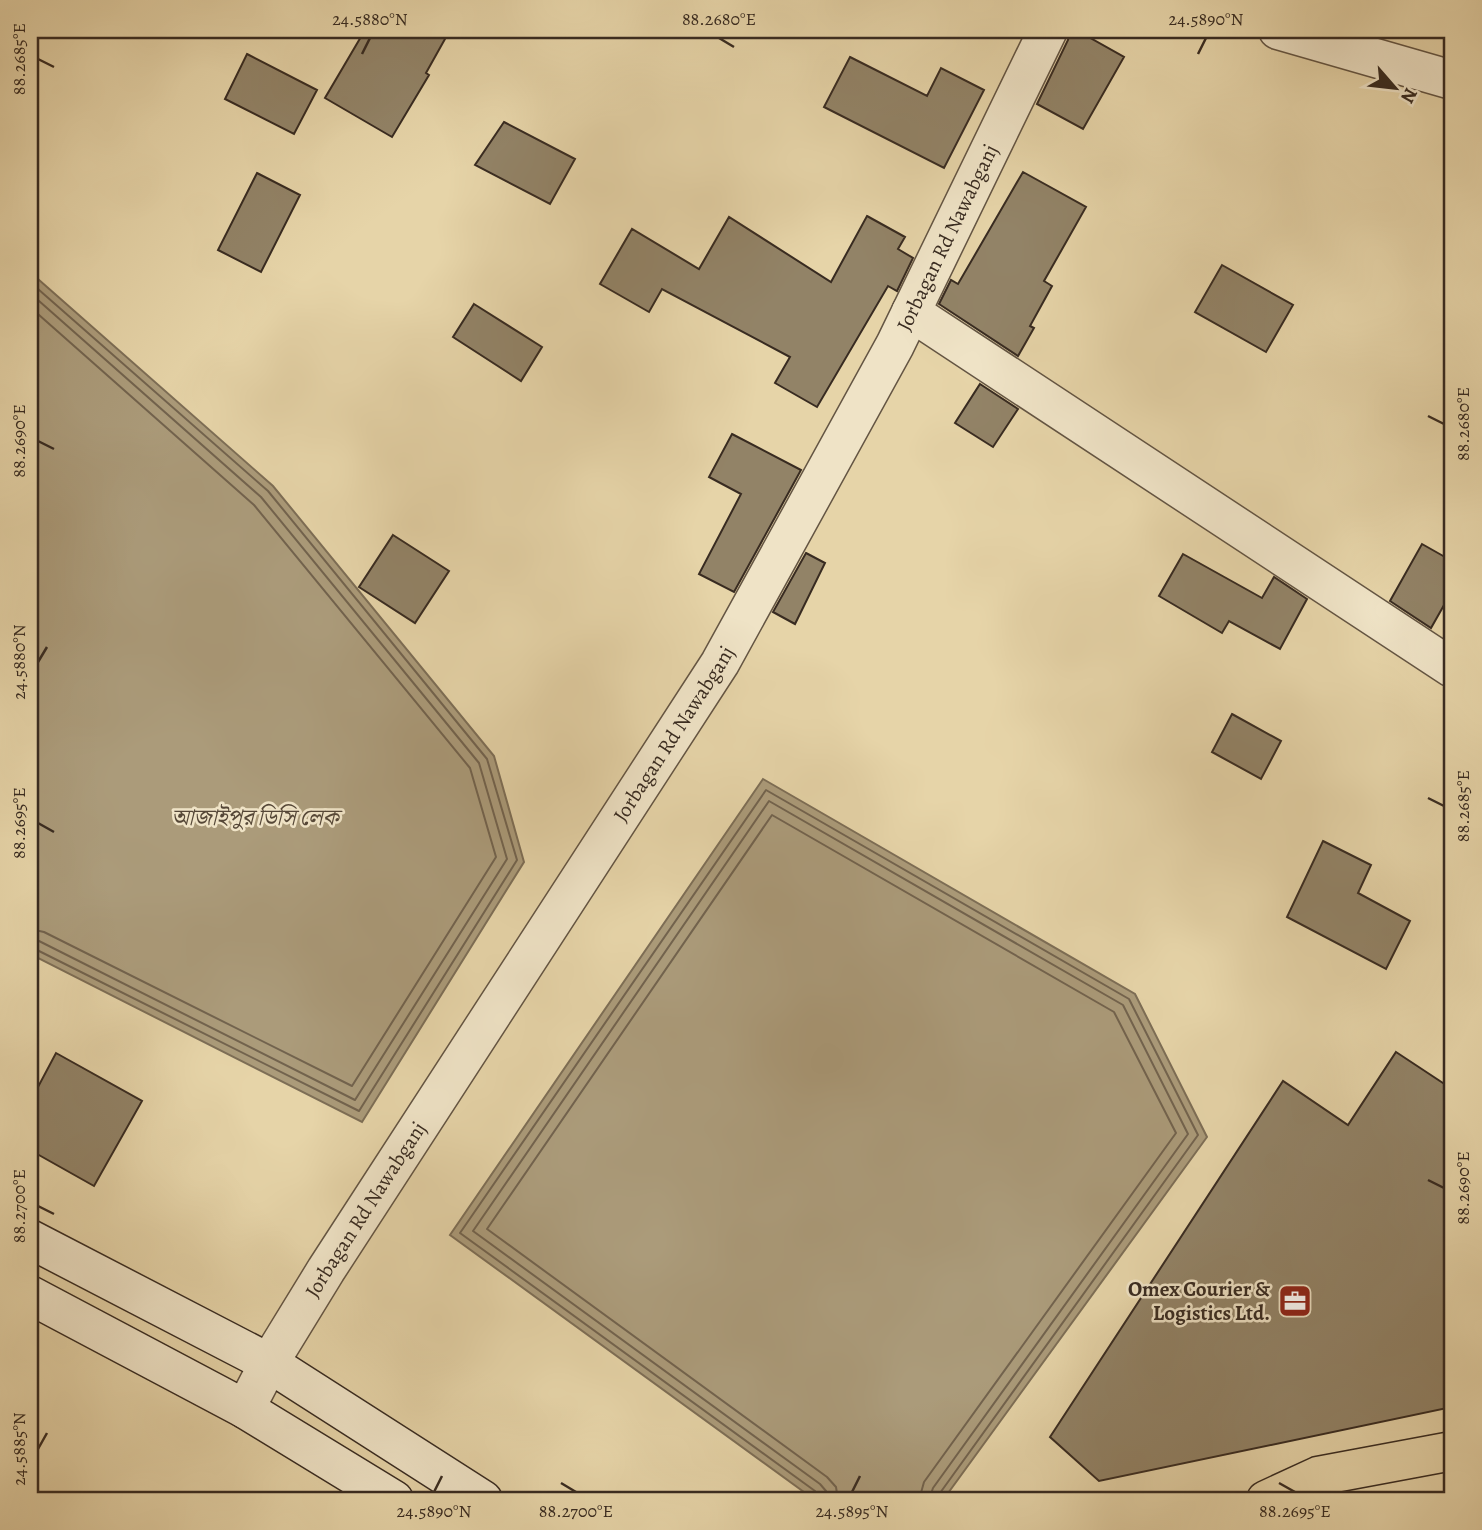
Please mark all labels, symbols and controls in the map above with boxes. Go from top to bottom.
text: 24.5880°N [332,7,408,31]
text: 88.2680°E [682,7,756,31]
text: 24.5890°N [1169,7,1243,31]
text: 88.2685°E [7,23,31,95]
north arrow [1360,52,1430,122]
text: N [1394,83,1424,108]
street label: Jorbagan Rd Nawabganj [890,140,1004,336]
text: 88.2680°E [1451,387,1475,461]
text: 88.2690°E [7,404,31,478]
text: 24.5880°N [7,624,31,700]
street label: Jorbagan Rd Nawabganj [607,641,741,827]
text: 88.2685°E [1451,770,1475,842]
text: 88.2695°E [7,787,31,859]
water label: আজাইপুর ডিসি লেক [171,802,343,833]
street label: Jorbagan Rd Nawabganj [298,1116,433,1303]
text: 88.2690°E [1451,1151,1475,1225]
text: 88.2700°E [7,1169,31,1243]
place label: Omex Courier & Logistics Ltd. [1128,1275,1271,1327]
office icon: Omex Courier & Logistics Ltd. [1276,1282,1314,1320]
text: 24.5885°N [7,1412,31,1486]
text: 24.5890°N [397,1499,471,1523]
text: 88.2700°E [539,1499,613,1523]
text: 24.5895°N [816,1499,889,1523]
text: 88.2695°E [1259,1499,1331,1523]

